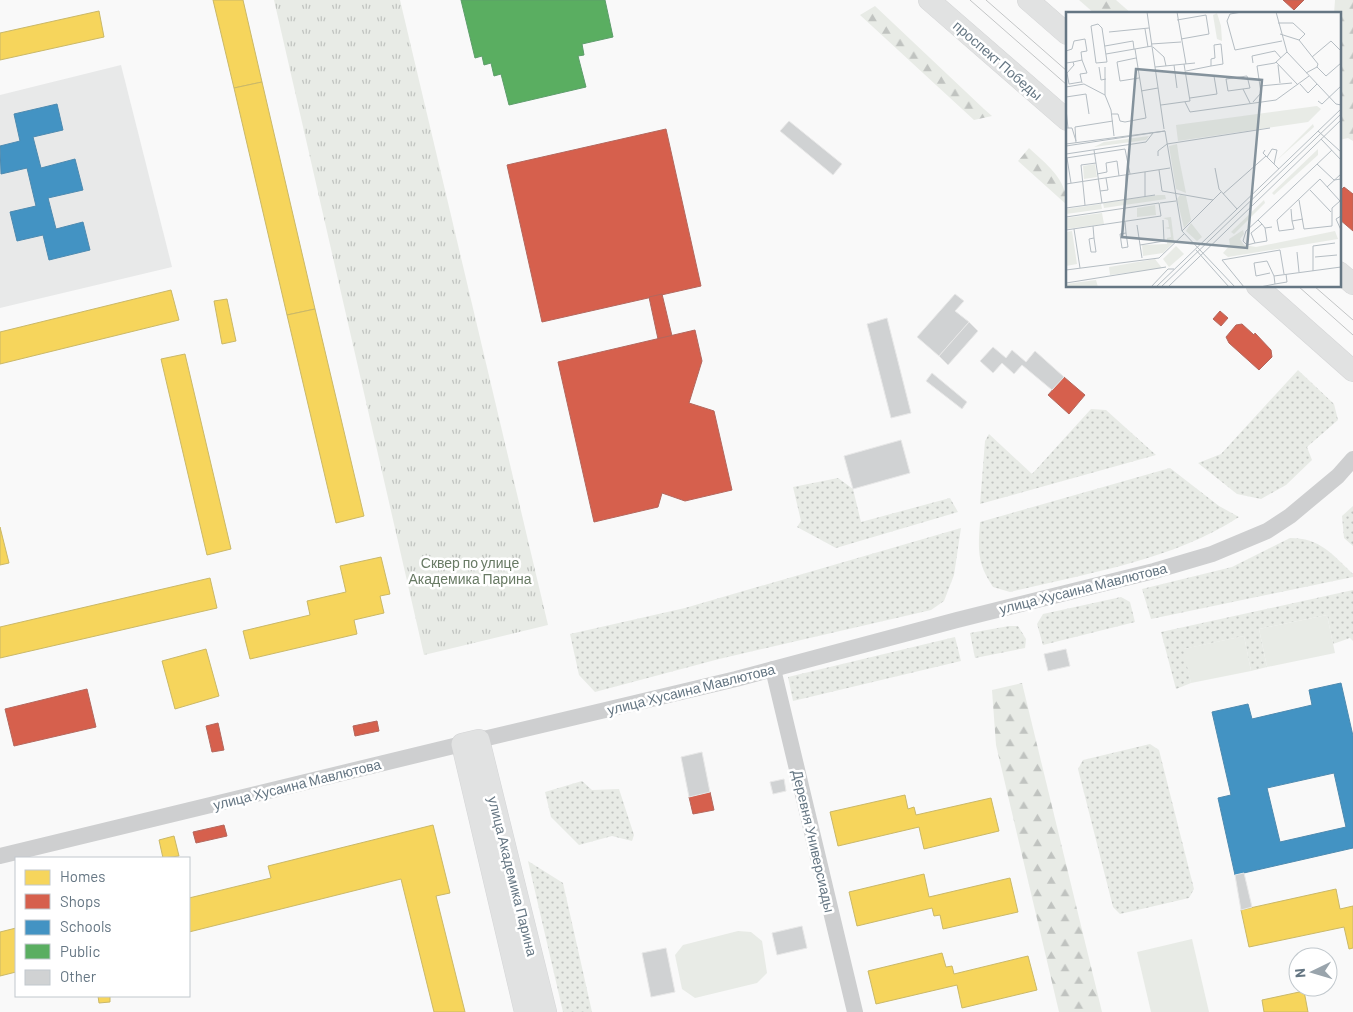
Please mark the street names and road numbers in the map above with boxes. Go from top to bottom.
street label: проспект Победы [950,17,1046,103]
street label: улица Хусаина Мавлютова [997,559,1169,617]
street label: улица Хусаина Мавлютова [605,660,777,718]
street label: улица Хусаина Мавлютова [211,755,383,813]
street label: Деревня Универсиады [789,768,839,914]
street label: улица Академика Парина [485,794,541,958]

